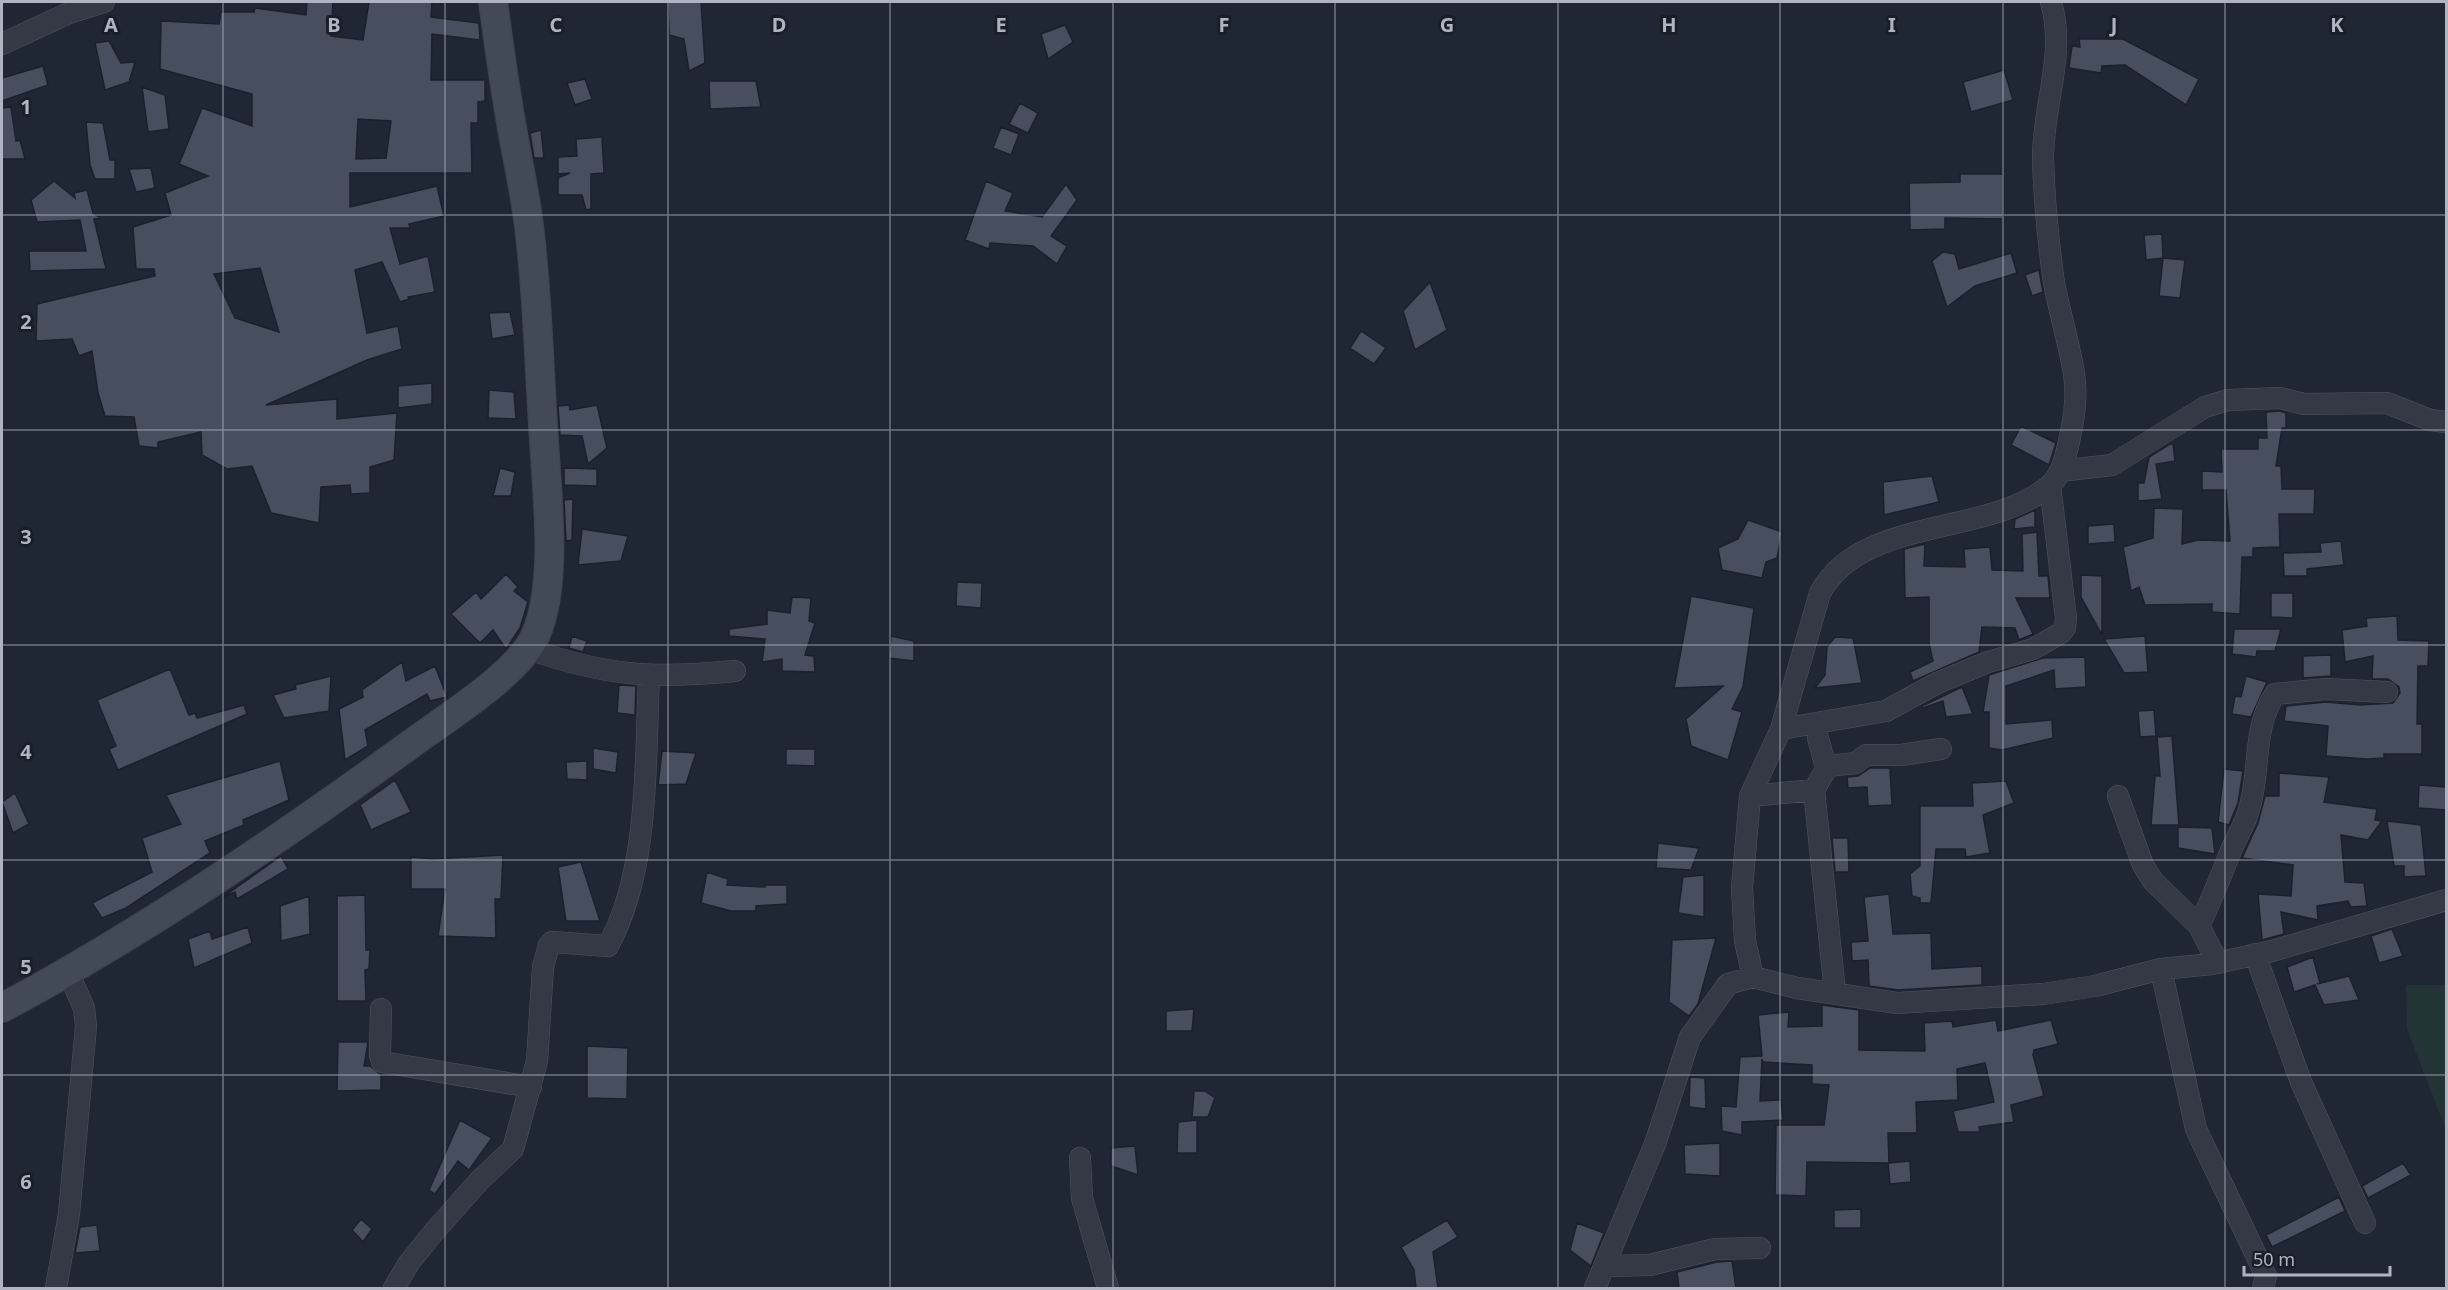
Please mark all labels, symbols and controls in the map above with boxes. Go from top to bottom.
text: A [104,11,118,38]
text: B [327,11,341,38]
text: C [550,11,563,38]
text: D [772,11,786,38]
text: E [995,11,1007,38]
text: F [1219,11,1229,38]
text: G [1440,11,1454,38]
text: H [1661,11,1677,38]
text: I [1888,11,1896,38]
text: J [2109,11,2117,38]
text: K [2330,11,2344,38]
text: 1 [20,93,32,120]
text: 2 [20,308,32,335]
text: 3 [20,523,32,550]
text: 4 [20,738,32,765]
text: 5 [20,953,32,980]
text: 6 [20,1168,32,1195]
scale bar [2244,1239,2390,1277]
text: 50 m [2253,1247,2295,1271]

